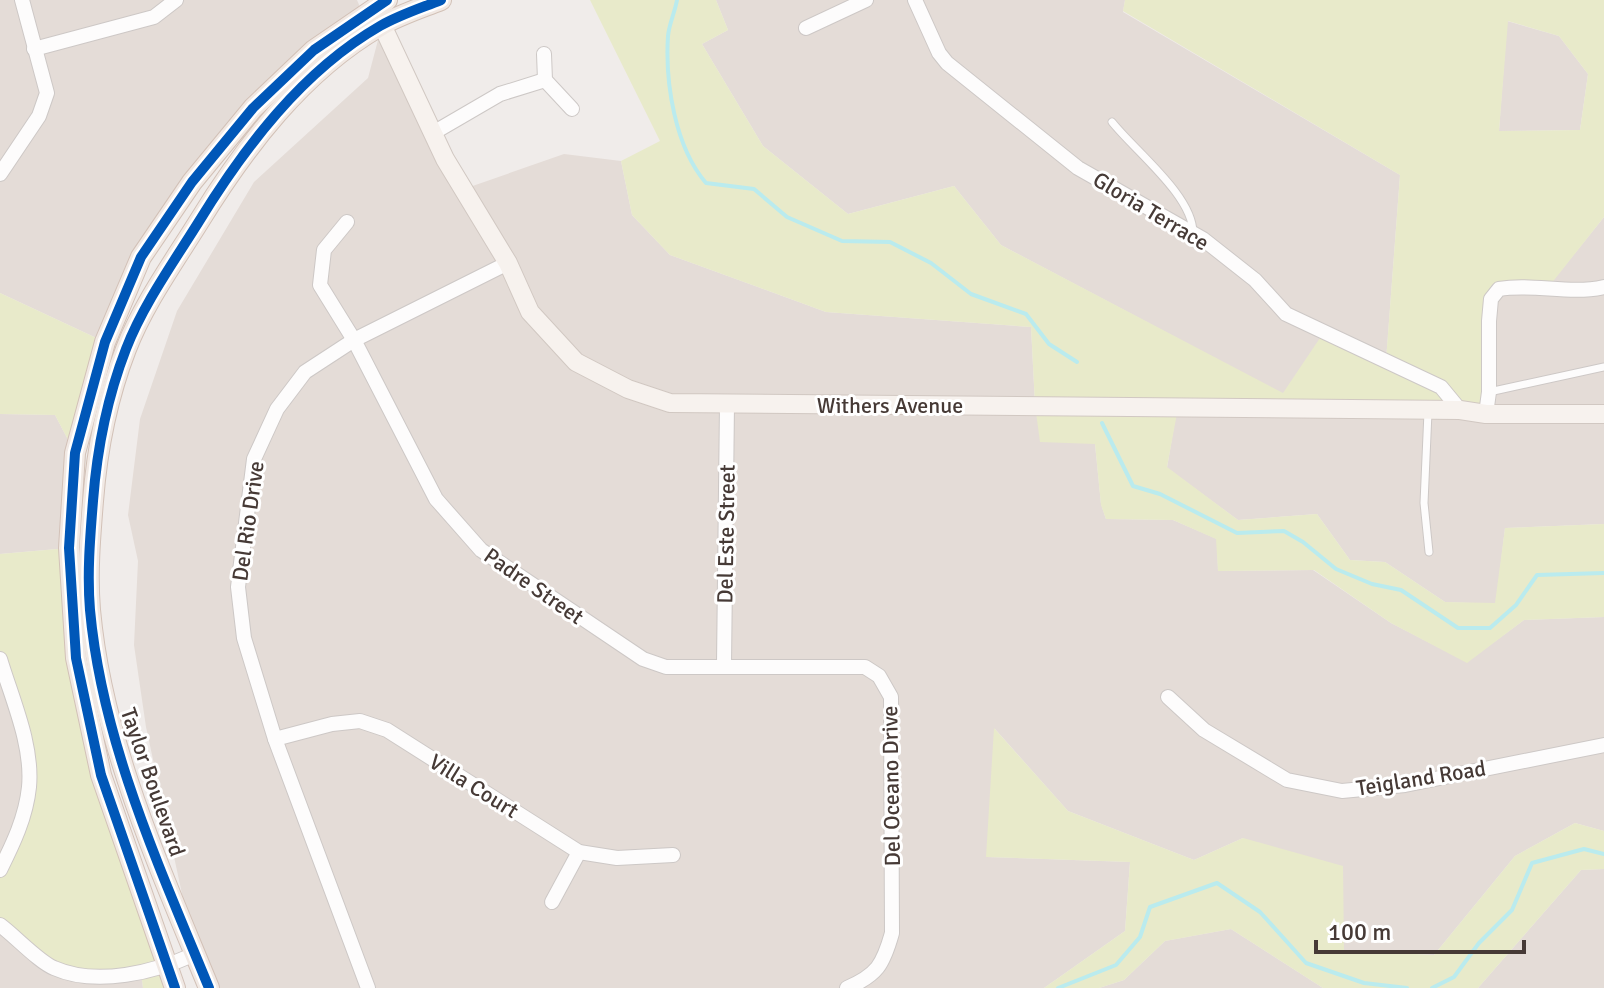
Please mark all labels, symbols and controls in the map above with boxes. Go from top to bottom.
street label: Gloria Terrace [1088,166,1214,256]
street label: Withers Avenue [817,392,963,419]
street label: Del Rio Drive [226,459,270,583]
street label: Del Este Street [711,464,741,604]
street label: Padre Street [479,542,589,630]
street label: Taylor Boulevard [115,704,191,860]
street label: Del Oceano Drive [876,705,906,867]
street label: Villa Court [424,748,524,824]
street label: Teigland Road [1354,754,1488,802]
scale bar [1316,904,1524,954]
text: 100 m [1328,917,1391,947]

